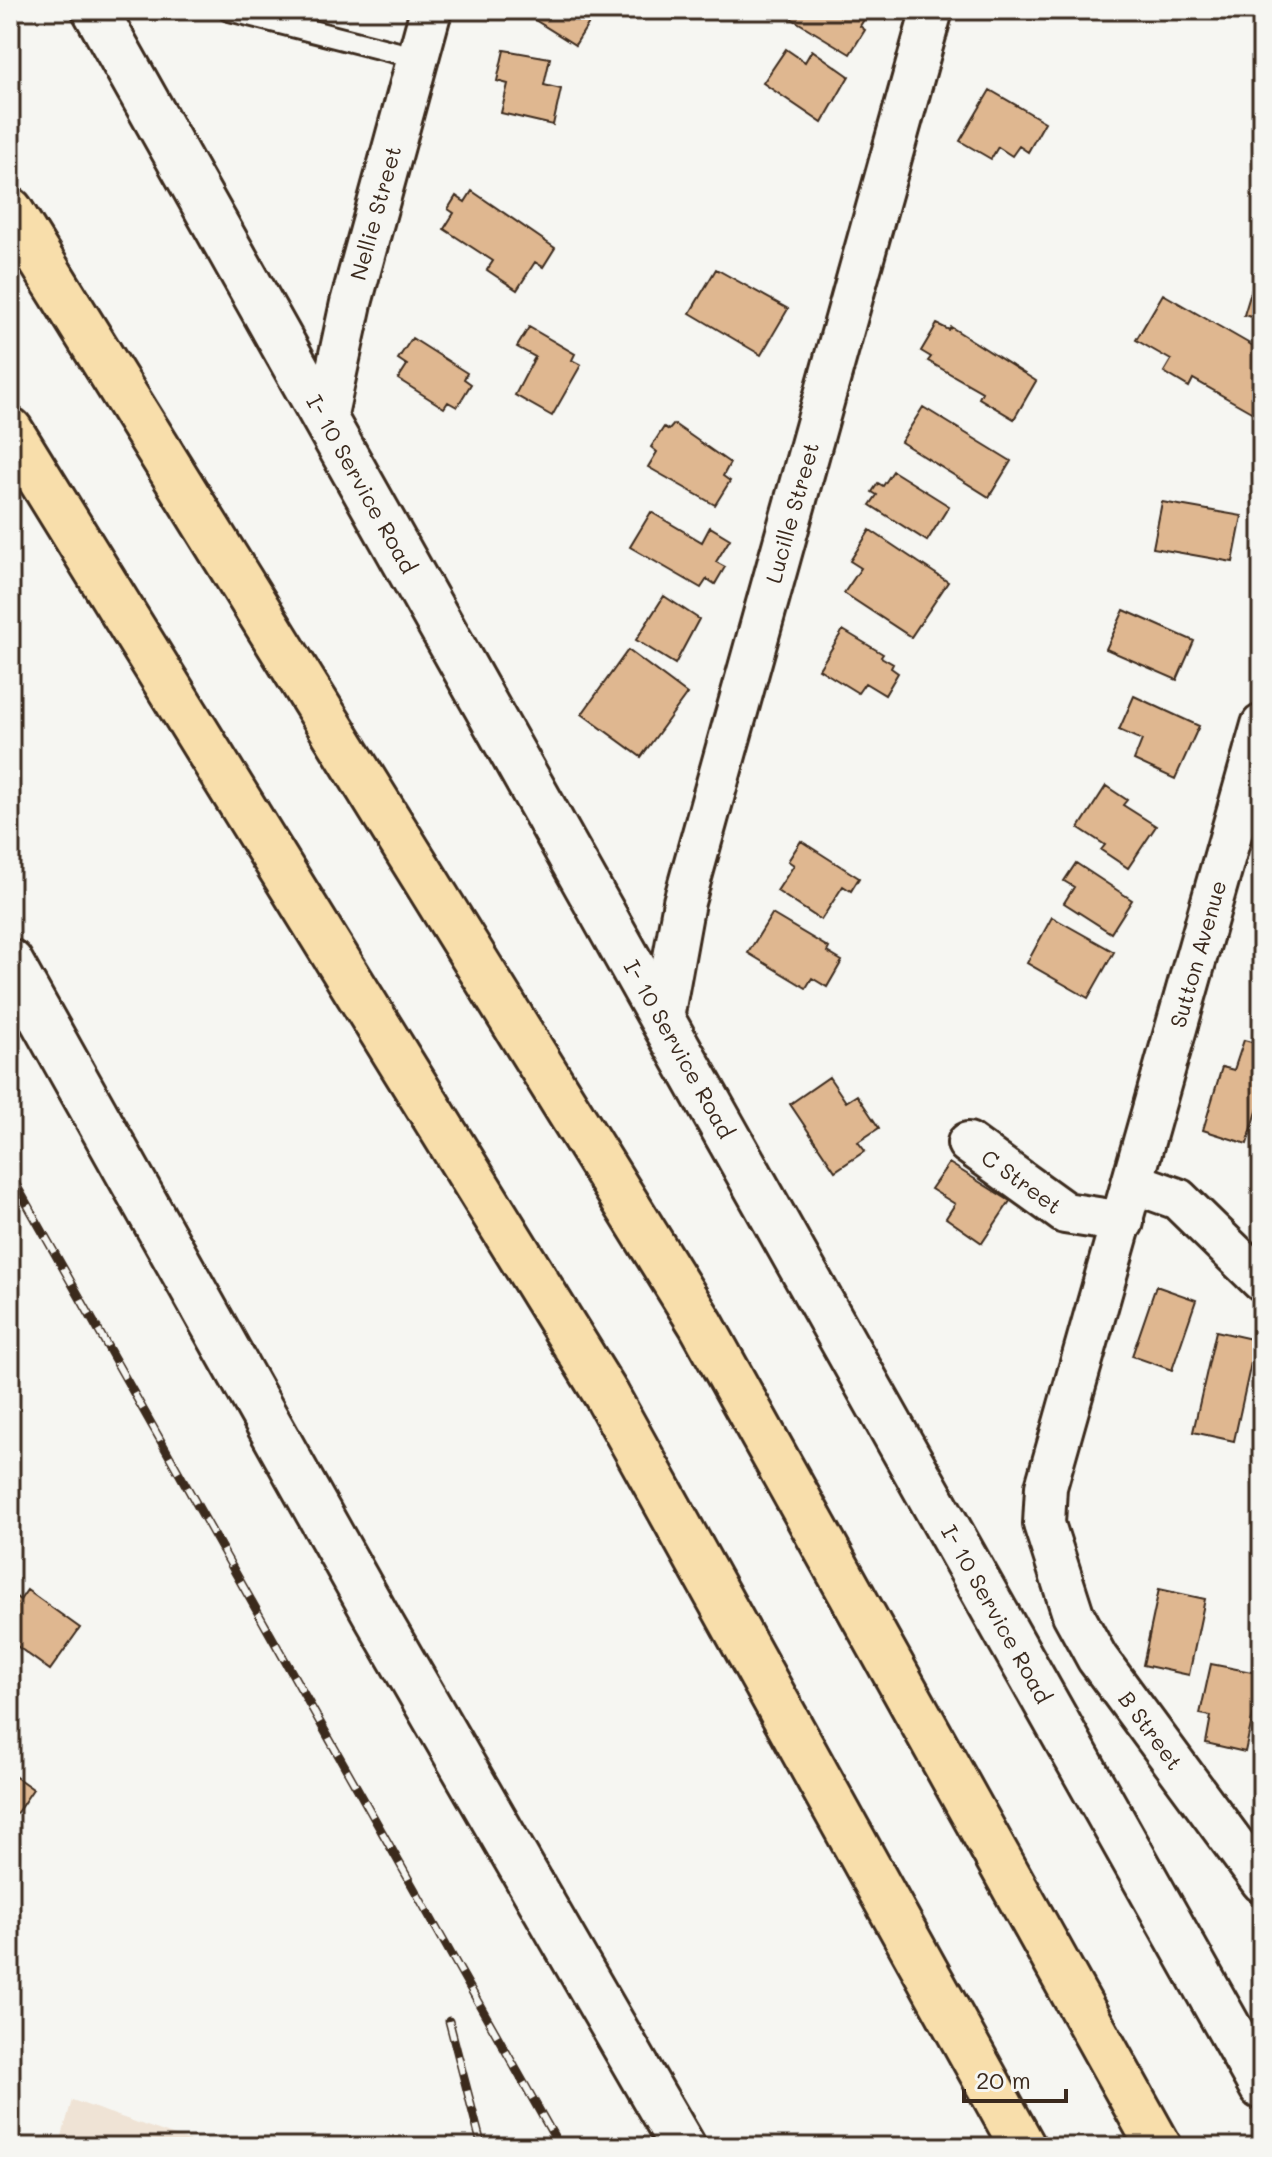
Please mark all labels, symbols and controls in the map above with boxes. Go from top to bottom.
street label: Nellie Street [343,142,407,283]
street label: I- 10 Service Road [300,390,424,578]
street label: Lucille Street [758,439,825,586]
street label: Sutton Avenue [1163,877,1232,1031]
street label: I- 10 Service Road [618,955,741,1143]
street label: C Street [976,1142,1068,1220]
street label: I- 10 Service Road [935,1519,1058,1708]
street label: B Street [1112,1685,1190,1776]
scale bar [964,2053,1066,2103]
text: 20 m [976,2064,1031,2095]

